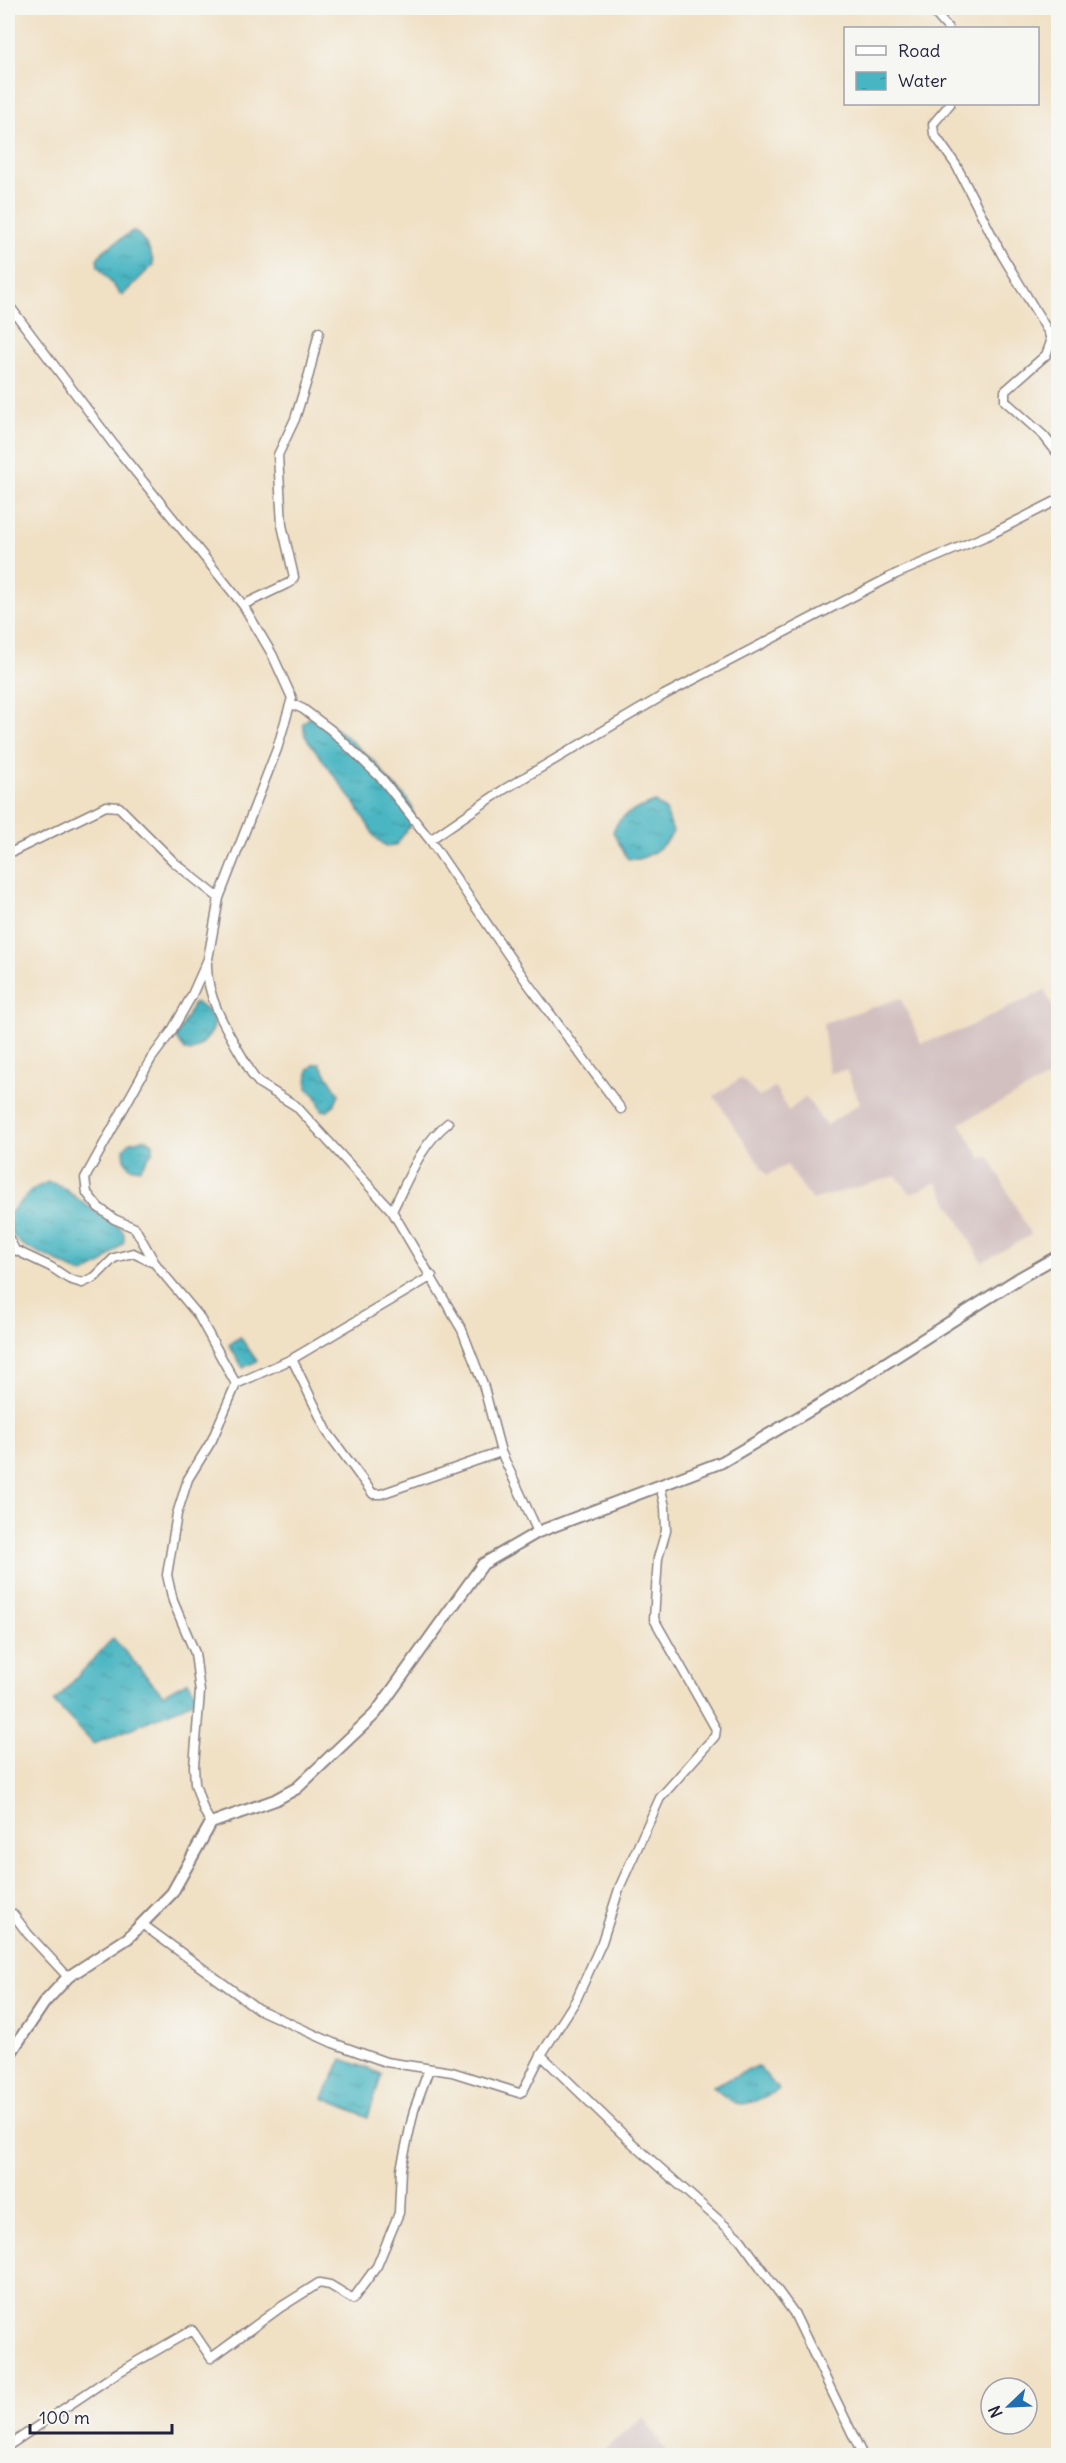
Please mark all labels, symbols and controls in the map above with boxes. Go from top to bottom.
legend [844,27,1039,105]
text: Road [898,39,941,62]
text: Water [898,69,948,92]
north arrow [979,2376,1039,2436]
scale bar [30,2397,172,2435]
text: N [984,2403,1007,2421]
text: 100 m [39,2406,90,2429]

